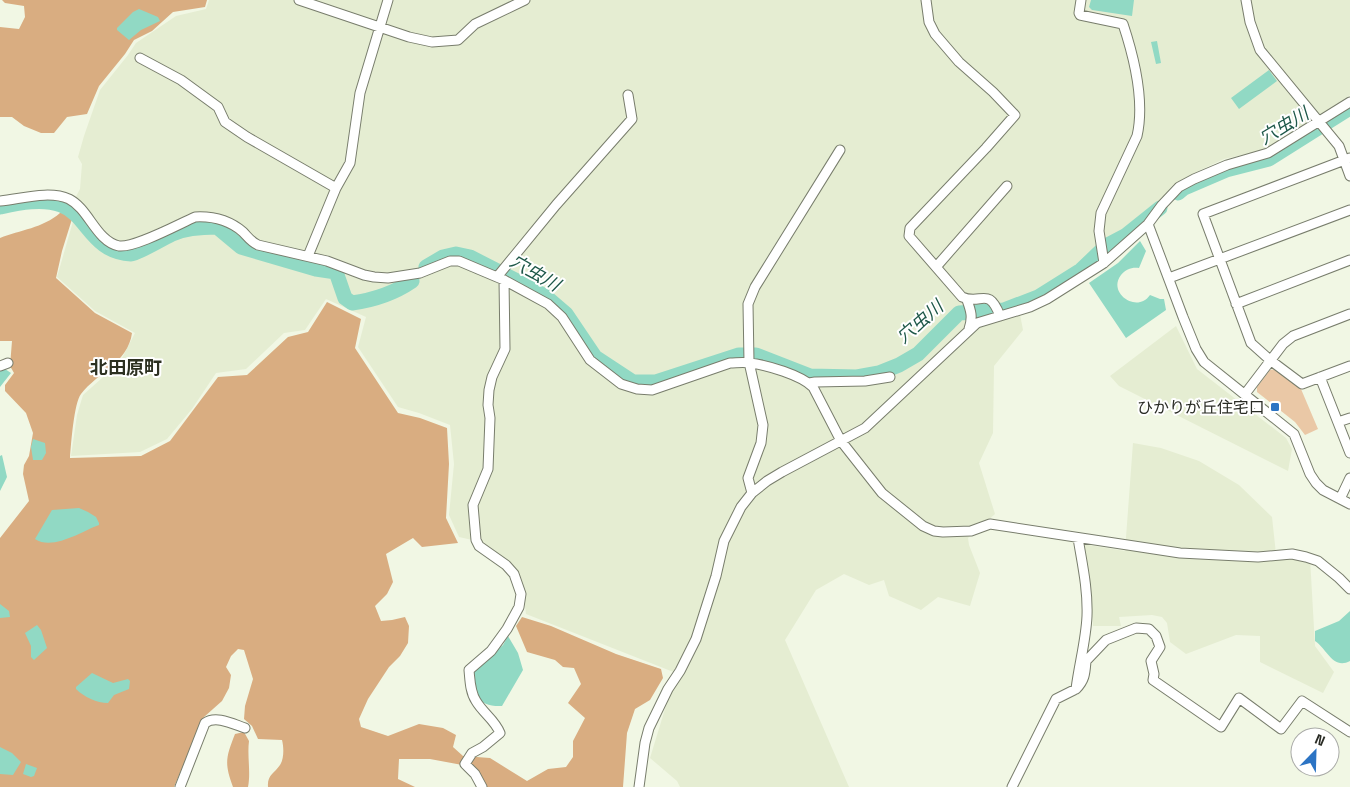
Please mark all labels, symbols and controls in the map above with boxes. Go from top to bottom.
water label: 穴虫川 [1255,101,1315,149]
water label: 穴虫川 [506,249,566,297]
water label: 穴虫川 [892,294,949,348]
district label: 北田原町 [90,356,162,379]
place label: ひかりが丘住宅口 [1137,397,1265,418]
marker: ひかりが丘住宅口 [1269,401,1281,413]
north arrow [1290,727,1340,777]
text: N [1312,730,1328,750]

